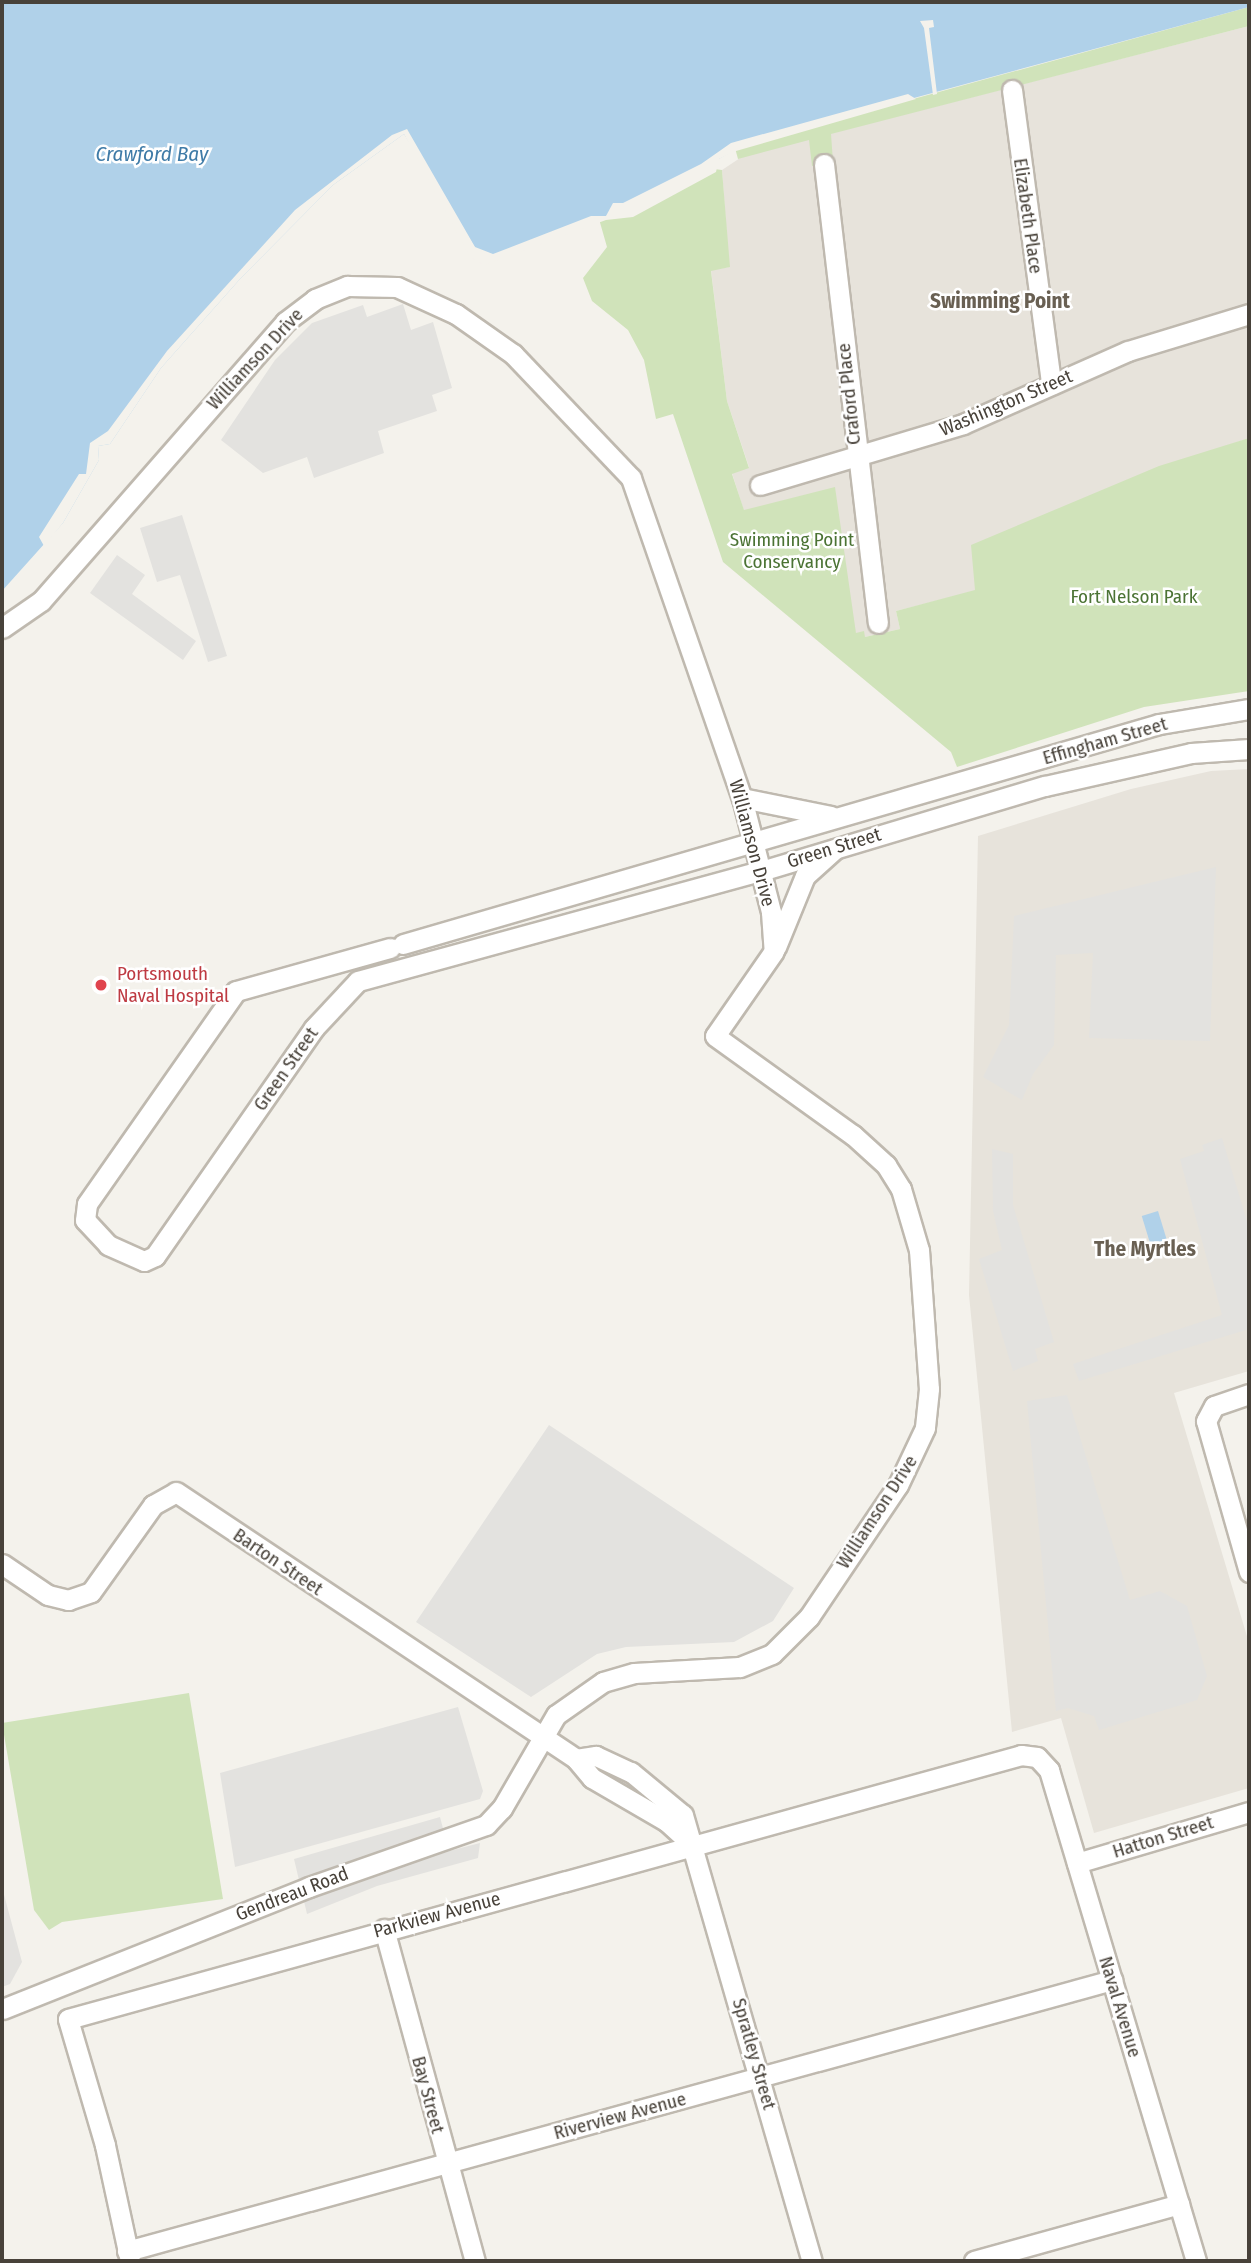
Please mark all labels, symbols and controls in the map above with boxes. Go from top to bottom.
water label: Crawford Bay [96,141,208,167]
street label: Elizabeth Place [1009,157,1047,275]
district label: Swimming Point [930,288,1070,314]
street label: Williamson Drive [202,303,308,415]
street label: Craford Place [832,342,866,446]
street label: Washington Street [936,365,1076,441]
park label: Swimming Point Conservancy [730,529,854,573]
park label: Fort Nelson Park [1070,586,1198,608]
street label: Effingham Street [1040,712,1170,770]
street label: Williamson Drive [724,777,780,909]
street label: Green Street [784,823,884,873]
place label: Portsmouth Naval Hospital [117,963,229,1007]
marker: Portsmouth Naval Hospital [91,975,111,995]
street label: Green Street [249,1023,323,1115]
district label: The Myrtles [1094,1236,1196,1262]
street label: Williamson Drive [832,1451,922,1573]
street label: Barton Street [229,1524,327,1600]
street label: Hatton Street [1110,1811,1216,1863]
street label: Gendreau Road [232,1862,352,1926]
street label: Parkview Avenue [371,1887,503,1943]
street label: Naval Avenue [1094,1954,1146,2060]
street label: Spratley Street [727,1996,781,2112]
street label: Bay Street [407,2054,449,2136]
street label: Riverview Avenue [551,2087,689,2145]

